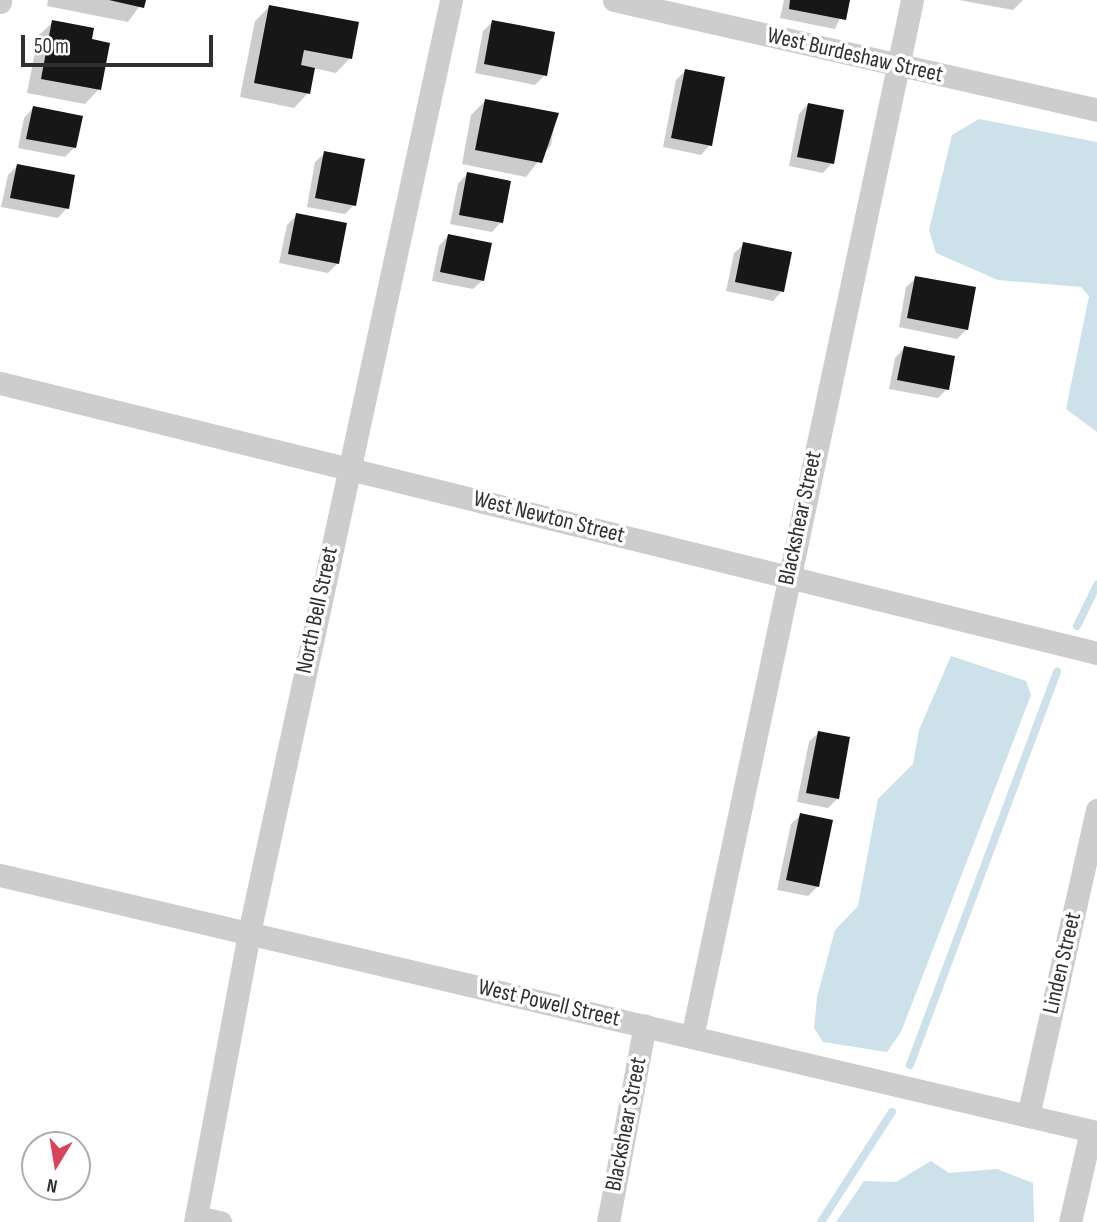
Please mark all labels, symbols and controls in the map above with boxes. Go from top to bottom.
scale bar [24,21,217,65]
street label: West Burdeshaw Street [764,21,946,89]
text: 50 m [34,34,69,59]
street label: Blackshear Street [772,449,828,587]
street label: West Newton Street [470,485,628,549]
street label: North Bell Street [290,544,344,676]
street label: Linden Street [1037,909,1087,1017]
street label: West Powell Street [475,973,623,1033]
street label: Blackshear Street [599,1055,653,1193]
north arrow [21,1131,91,1201]
text: N [45,1173,59,1197]

